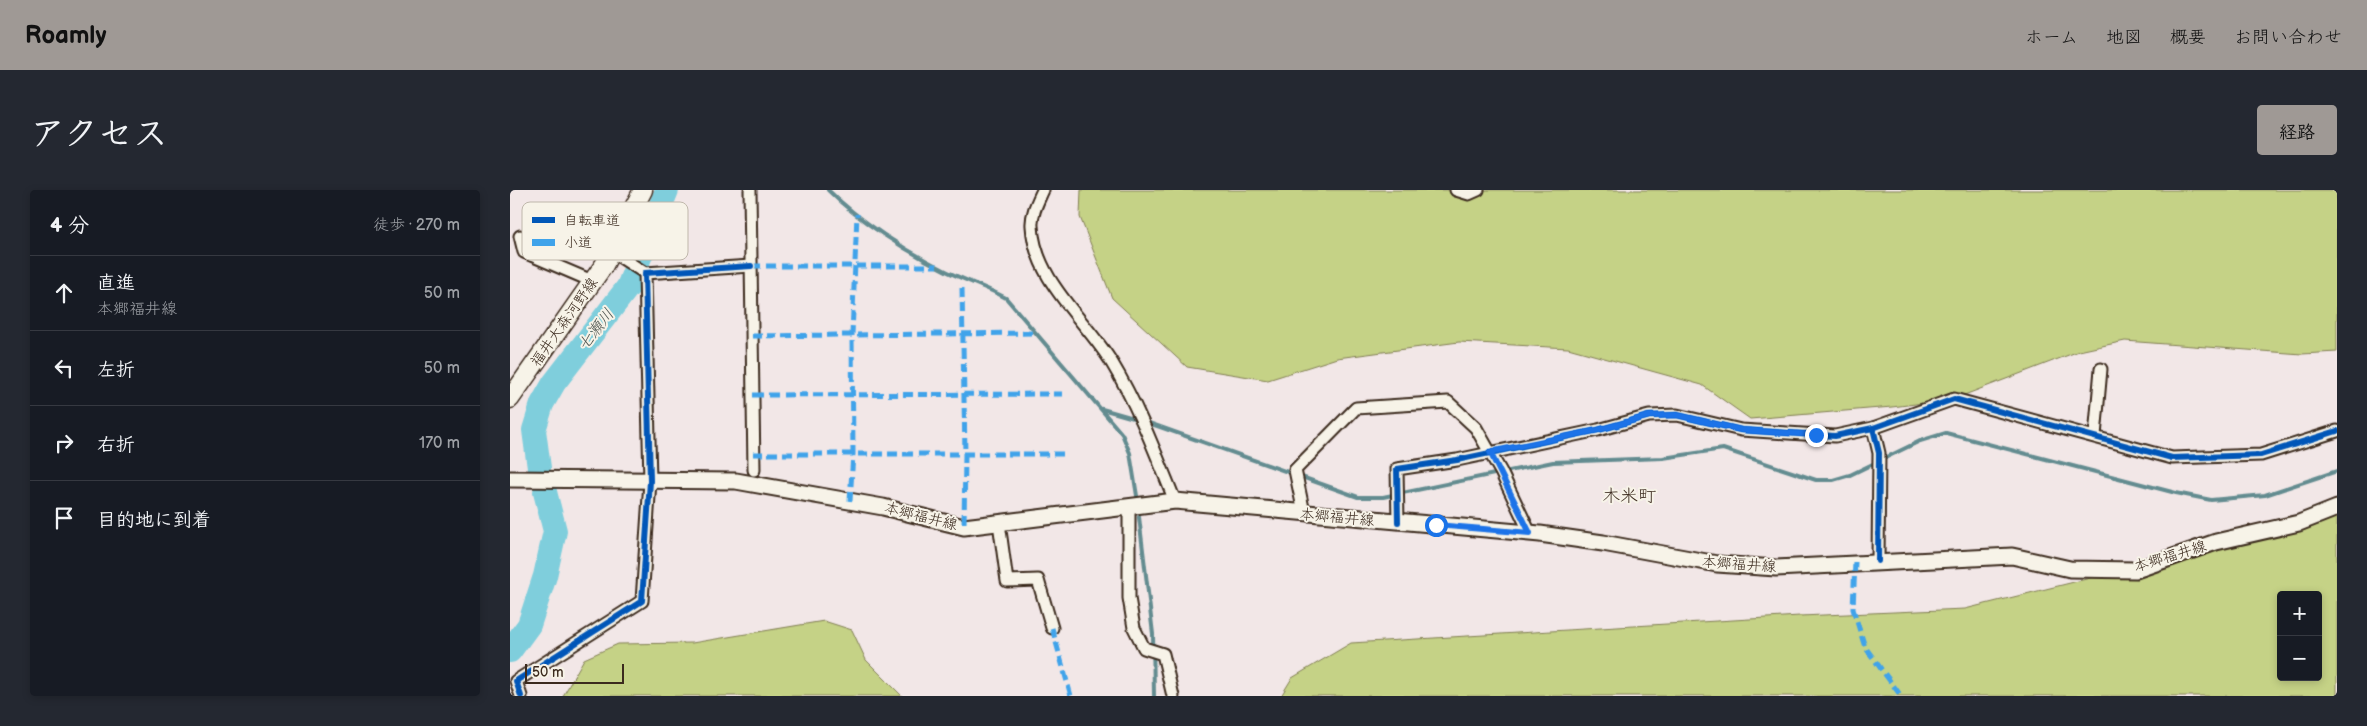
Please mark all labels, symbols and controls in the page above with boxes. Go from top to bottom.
text: Roamly [25,21,106,50]
text: ホーム [2025,27,2078,48]
text: 地図 [2106,27,2142,48]
text: 概要 [2170,27,2206,48]
text: お問い合わせ [2234,27,2342,48]
button: 経路 [2257,105,2337,155]
text: アクセス [30,113,168,156]
legend [522,202,688,260]
text: 自転車道 [564,212,620,229]
text: 4 分 [50,213,89,238]
text: 徒歩 · 270 m [373,216,460,235]
text: 小道 [564,234,592,251]
text: 直進 [97,272,135,295]
street label: 福井大森河野線 [527,274,602,371]
icon: ahead [50,279,78,307]
text: 50 m [424,284,460,303]
text: 本郷福井線 [97,300,177,319]
water label: 七瀬川 [574,305,618,355]
icon: left [50,354,78,382]
text: 左折 [97,359,135,382]
text: 50 m [424,359,460,378]
route end [1805,424,1828,447]
icon: right [50,429,78,457]
text: 右折 [97,434,135,457]
text: 170 m [419,434,460,453]
district label: 木米町 [1602,486,1656,507]
street label: 本郷福井線 [882,498,960,535]
icon: arrive [50,504,78,532]
street label: 本郷福井線 [1299,505,1375,530]
text: 目的地に到着 [97,509,211,532]
route start [1425,514,1448,537]
street label: 本郷福井線 [2131,536,2209,577]
street label: 本郷福井線 [1701,552,1777,577]
map controls [2277,591,2322,681]
button: + [2277,591,2322,636]
button: − [2277,636,2322,681]
scale bar [525,661,624,684]
text: 50 m [532,664,564,681]

